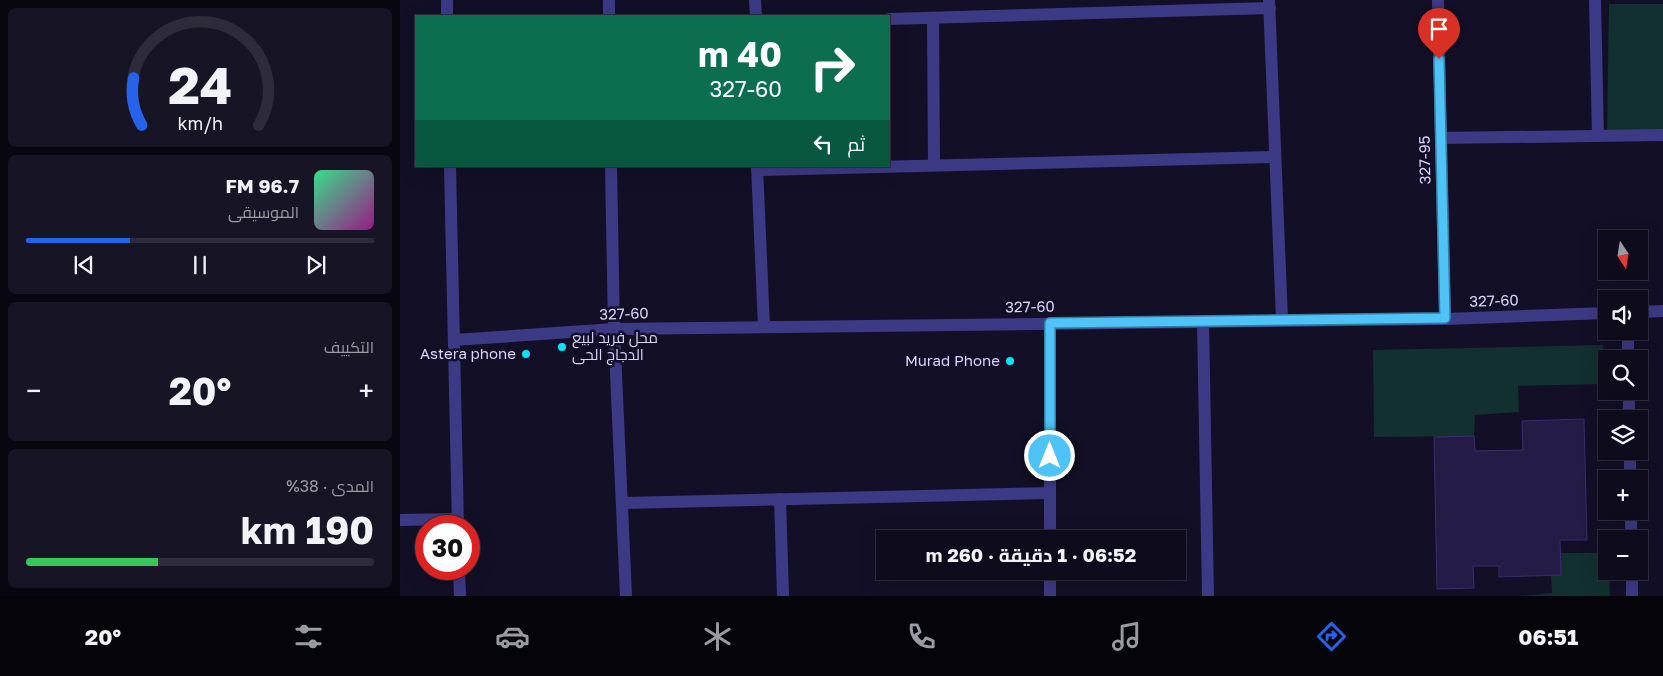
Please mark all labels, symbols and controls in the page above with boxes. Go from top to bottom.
pin [1418,8,1460,59]
icon: arrive [1425,15,1453,43]
text: 40 m [698,33,782,75]
icon: right [800,35,865,100]
text: 24 [168,53,232,115]
text: 327-60 [709,75,782,102]
text: km/h [177,112,223,134]
icon: left [809,130,837,158]
text: ثم [847,132,865,155]
street label: 327-95 [1415,135,1433,185]
text: 96.7 FM [225,174,299,197]
text: الموسيقى [228,202,299,222]
north arrow [1598,230,1648,280]
map controls [1598,230,1648,580]
icon: previous [70,251,98,279]
icon: pause [186,251,214,279]
icon: next [302,251,330,279]
street label: 327-60 [1469,290,1519,310]
button: sound [1598,290,1648,340]
street label: 327-60 [1005,297,1055,315]
street label: 327-60 [599,303,649,323]
place label: محل فريد لبيع الدجاج الحى [572,328,658,366]
text: التكييف [324,337,374,357]
marker: محل فريد لبيع الدجاج الحى [556,341,568,353]
place label: Astera phone [420,344,516,362]
marker: Astera phone [520,348,532,360]
button: search [1598,350,1648,400]
place label: Murad Phone [905,351,1000,369]
marker: Murad Phone [1004,355,1016,367]
text: 20° [169,368,231,413]
text: − [26,374,41,407]
text: + [359,374,374,407]
button: layers [1598,410,1648,460]
position arrow [1023,429,1075,481]
button: + [1598,470,1648,520]
text: المدى · 38% [286,476,374,496]
text: 190 km [241,507,374,552]
speed limit sign: 30 [415,515,480,580]
button: − [1598,530,1648,580]
text: 06:52 · 1 دقيقة · 260 m [926,543,1136,566]
icon: filters [291,619,326,654]
icon: car [495,619,530,654]
icon: climate [700,619,735,654]
icon: phone [904,619,939,654]
icon: music [1109,619,1144,654]
icon: directions [1314,619,1349,654]
text: 20° [85,623,121,650]
text: 06:51 [1518,623,1578,650]

